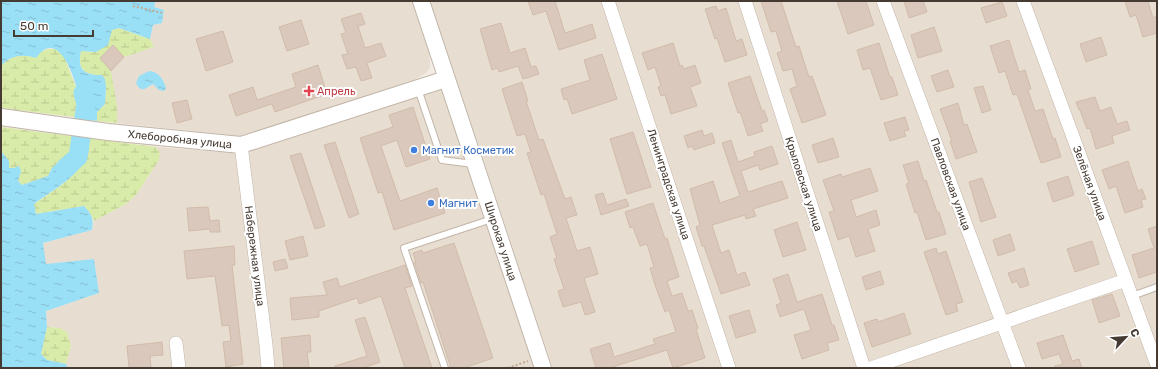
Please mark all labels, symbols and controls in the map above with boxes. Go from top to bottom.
scale bar [14,12,93,38]
text: 50 m [20,19,48,33]
place label: Апрель [317,85,356,98]
marker: Апрель [304,86,314,96]
street label: Ленинградская улица [644,127,693,241]
street label: Хлеборобная улица [127,128,233,151]
street label: Крыловская улица [782,135,825,233]
street label: Павловская улица [928,136,973,232]
place label: Магнит Косметик [422,144,514,157]
street label: Зелёная улица [1070,144,1109,222]
marker: Магнит Косметик [409,145,419,155]
place label: Магнит [439,197,478,210]
marker: Магнит [426,198,436,208]
street label: Широкая улица [482,200,519,282]
street label: Набережная улица [242,205,267,307]
north arrow [1106,317,1146,357]
text: С [1127,327,1142,339]

